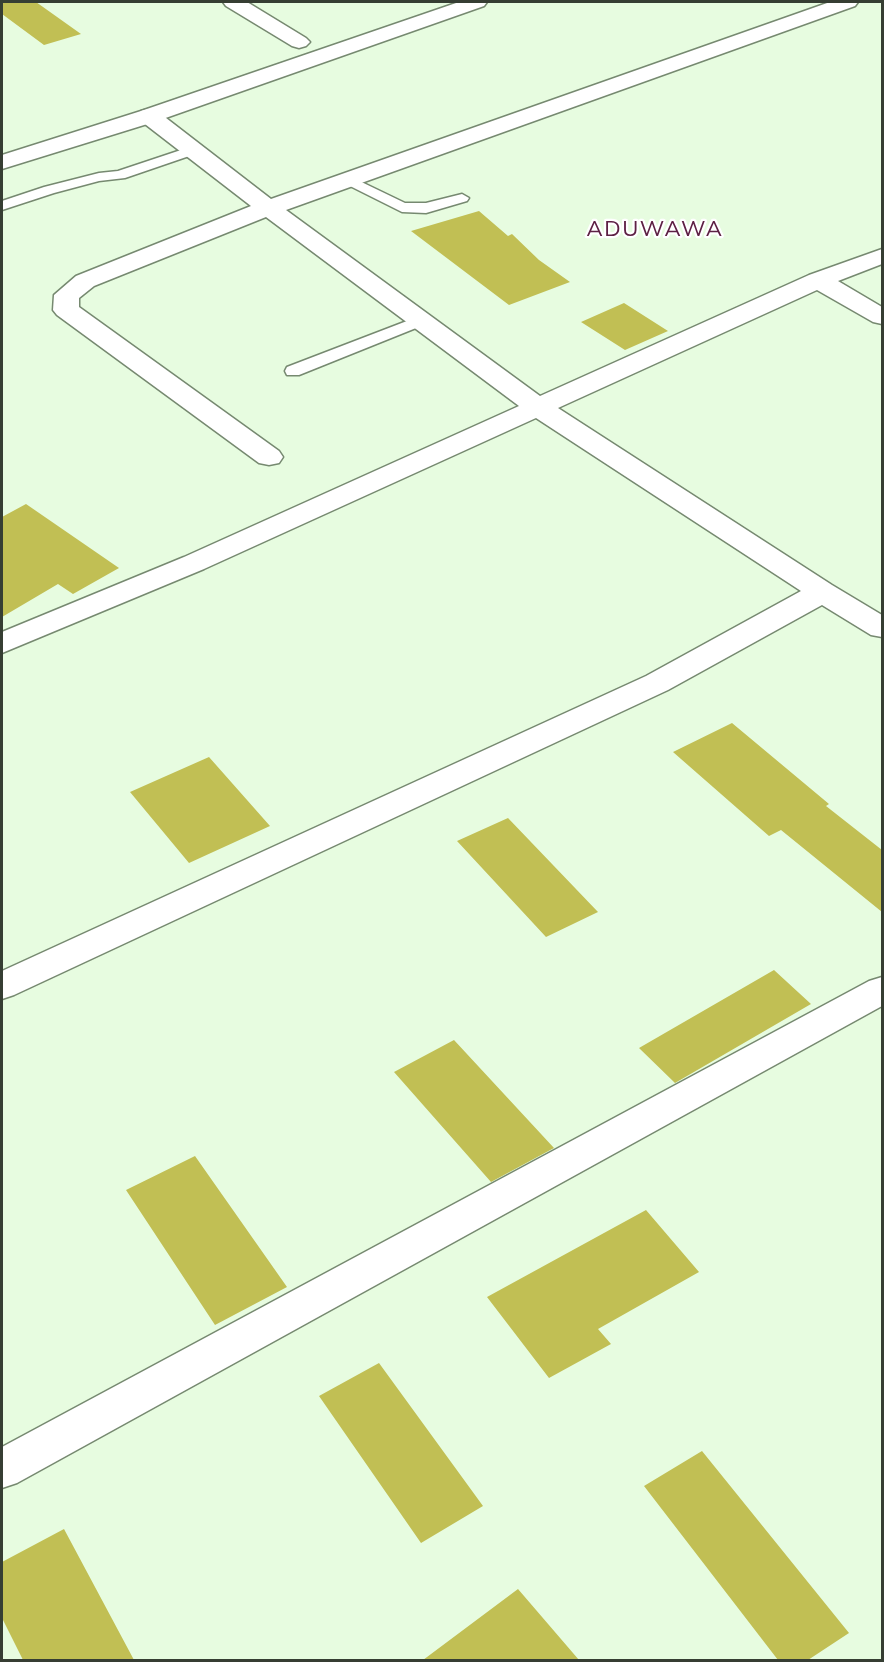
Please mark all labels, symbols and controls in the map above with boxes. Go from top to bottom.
district label: ADUWAWA [587,216,723,242]

